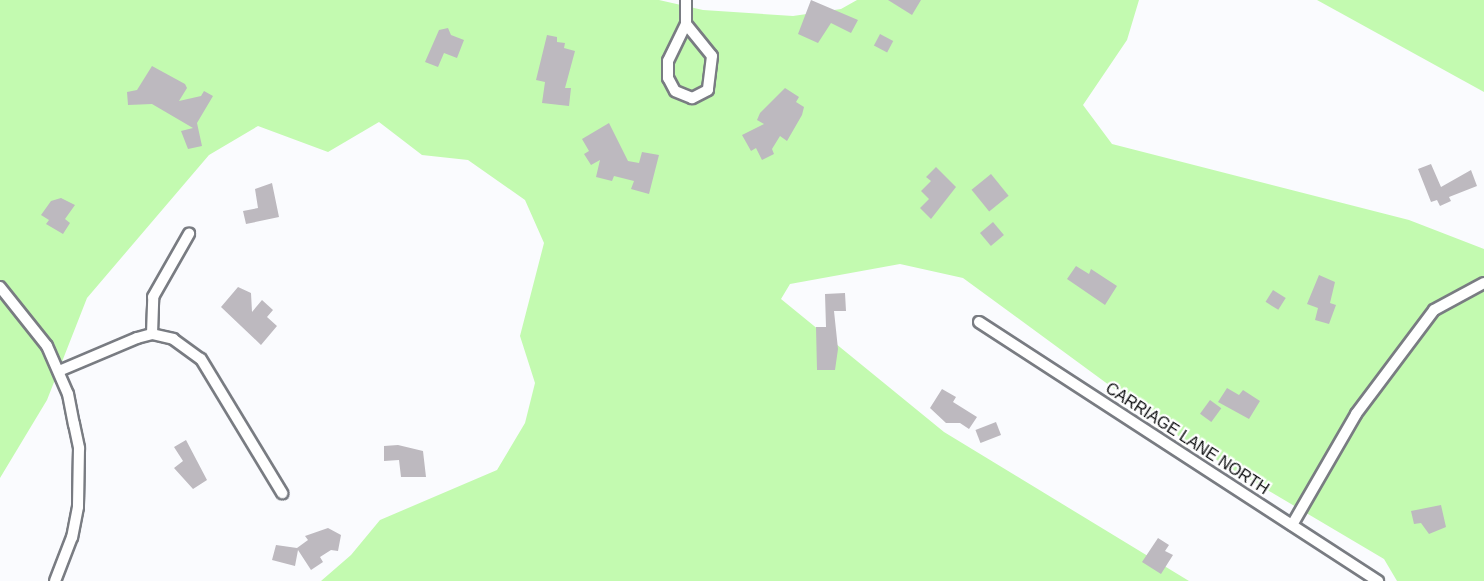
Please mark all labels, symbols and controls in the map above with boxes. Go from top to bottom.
street label: CARRIAGE LANE NORTH [1102,379,1272,499]

